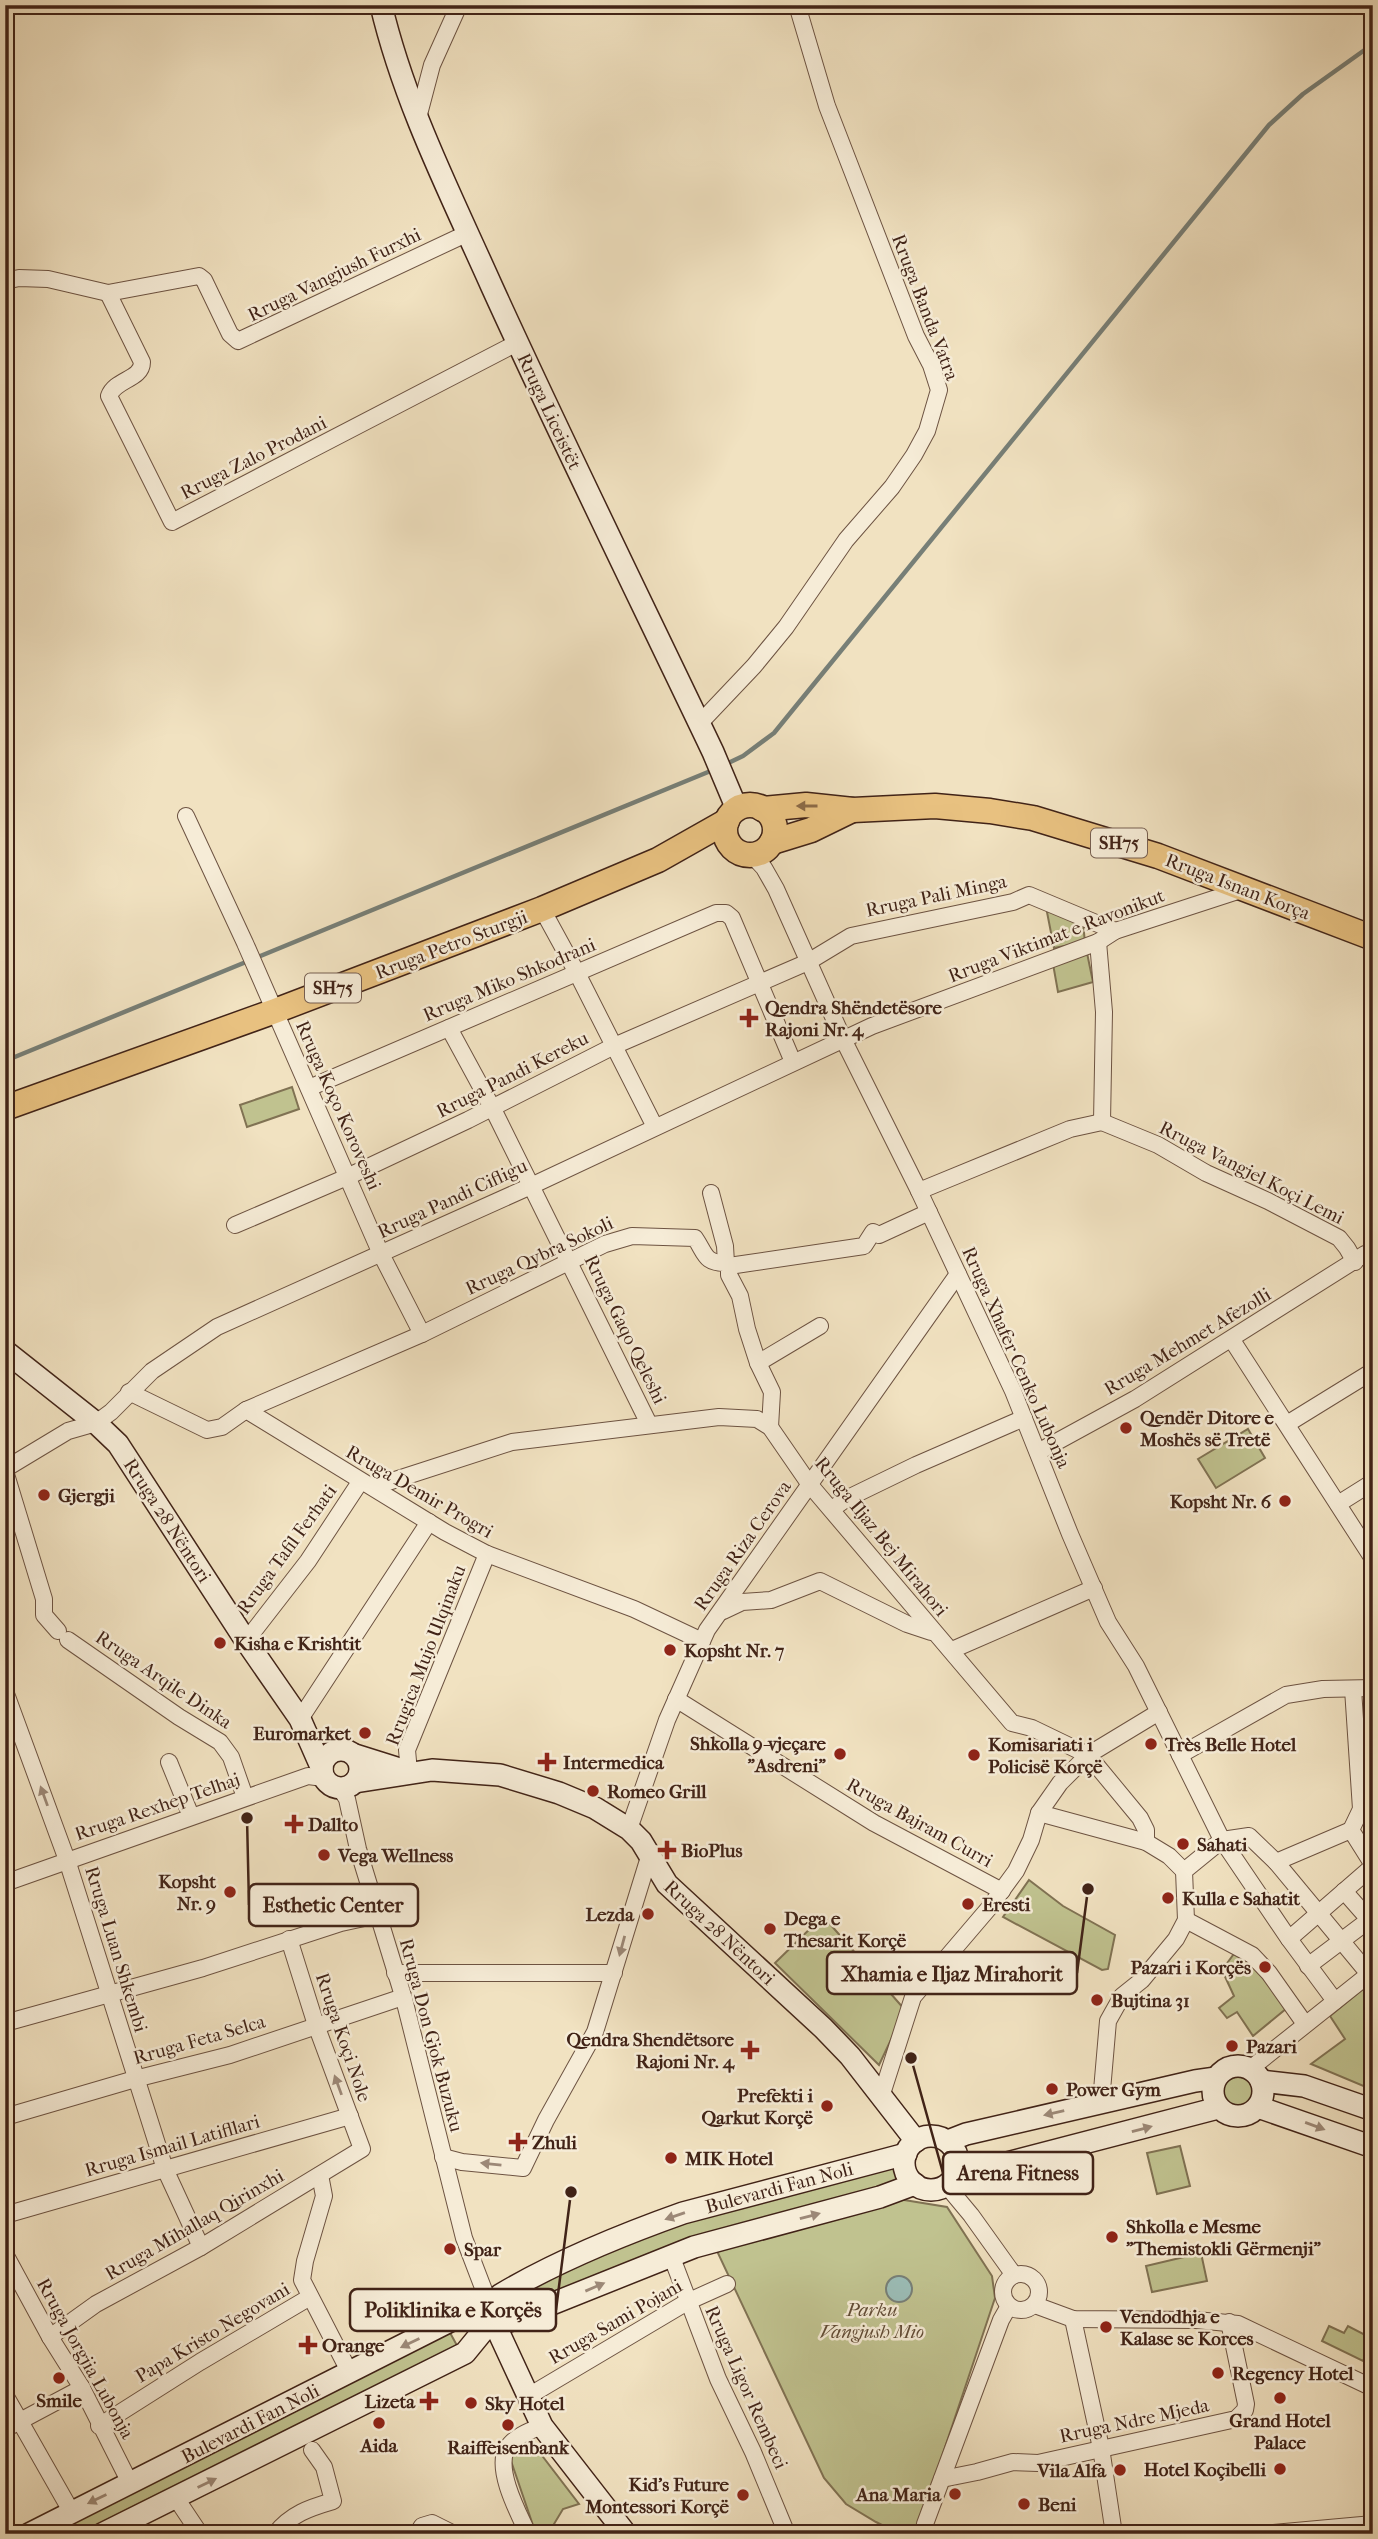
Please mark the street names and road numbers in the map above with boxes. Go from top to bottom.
street label: Rruga Vangjush Furxhi [244,223,425,326]
street label: Rruga Banda Vatra [887,231,963,384]
street label: Rruga Liceistët [513,350,586,473]
street label: Rruga Zalo Prodani [177,411,331,504]
road number: SH75 [1091,828,1147,858]
street label: Rruga Isnan Korça [1162,849,1313,925]
street label: Rruga Pali Minga [864,870,1009,922]
street label: Rruga Viktimat e Ravonikut [945,884,1168,987]
street label: Rruga Petro Sturgji [372,906,531,984]
street label: Rruga Miko Shkodrani [420,933,599,1026]
road number: SH75 [305,973,361,1002]
street label: Rruga Koço Koroveshi [291,1017,385,1194]
street label: Rruga Pandi Kereku [433,1027,592,1123]
street label: Rruga Vangjel Koçi Lemi [1156,1117,1348,1229]
street label: Rruga Pandi Cifligu [374,1154,531,1243]
street label: Rruga Qybra Sokoli [462,1212,617,1300]
street label: Rruga Xhafer Cenko Lubonja [957,1243,1075,1472]
street label: Rruga Gaqo Qeleshi [579,1251,671,1408]
street label: Rruga Mehmet Afezolli [1100,1283,1275,1400]
street label: Rruga Demir Progri [342,1441,497,1543]
street label: Rruga Iljaz Bej Mirahori [810,1452,953,1621]
street label: Rruga 28 Nëntori [119,1454,216,1587]
street label: Rruga Riza Cerova [690,1476,796,1615]
street label: Rruga Tafil Ferhati [232,1480,341,1619]
street label: Rrugica Mujo Ulqinaku [381,1562,471,1749]
street label: Rruga Arqile Dinka [91,1626,236,1734]
street label: Rruga Rexhep Telhaj [72,1768,243,1845]
street label: Rruga Bajram Curri [843,1774,997,1872]
street label: Rruga Luan Shkembi [80,1864,152,2035]
street label: Rruga 28 Nëntori [659,1876,780,1990]
street label: Rruga Don Gjok Buzuku [395,1936,468,2135]
street label: Rruga Koçi Nole [311,1970,375,2105]
street label: Rruga Feta Selca [131,2011,268,2069]
street label: Rruga Ismail Latifllari [82,2110,263,2181]
street label: Bulevardi Fan Noli [703,2158,856,2218]
street label: Rruga Mihallaq Qirinxhi [101,2165,288,2285]
street label: Rruga Jorgjia Lubonja [32,2274,139,2443]
street label: Rruga Sami Pojani [545,2274,687,2369]
street label: Papa Kristo Negovani [131,2278,294,2388]
street label: Rruga Ligor Rembeci [700,2302,792,2473]
street label: Bulevardi Fan Noli [178,2379,323,2468]
street label: Rruga Ndre Mjeda [1057,2394,1211,2448]

